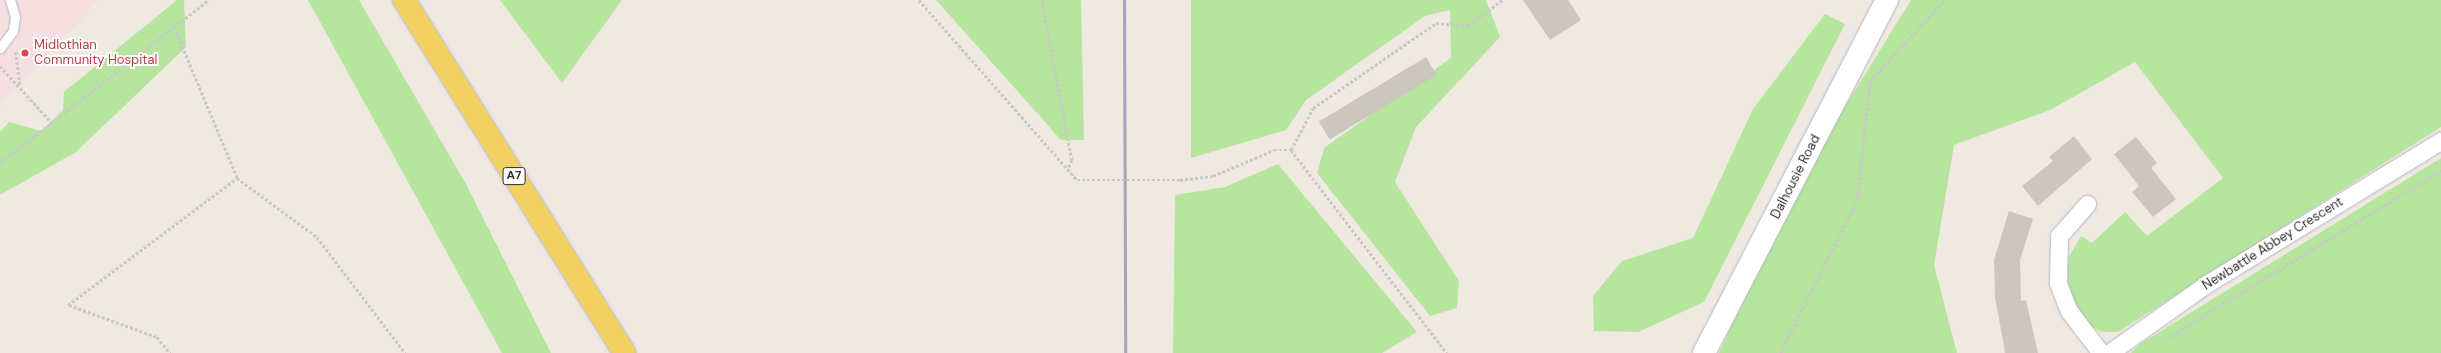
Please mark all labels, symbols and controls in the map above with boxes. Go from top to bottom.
place label: Midlothian Community Hospital [34,38,157,69]
marker: Midlothian Community Hospital [19,47,31,59]
street label: Dalhousie Road [1768,132,1824,222]
road number: A7 [502,166,526,186]
street label: Newbattle Abbey Crescent [2200,194,2346,294]

